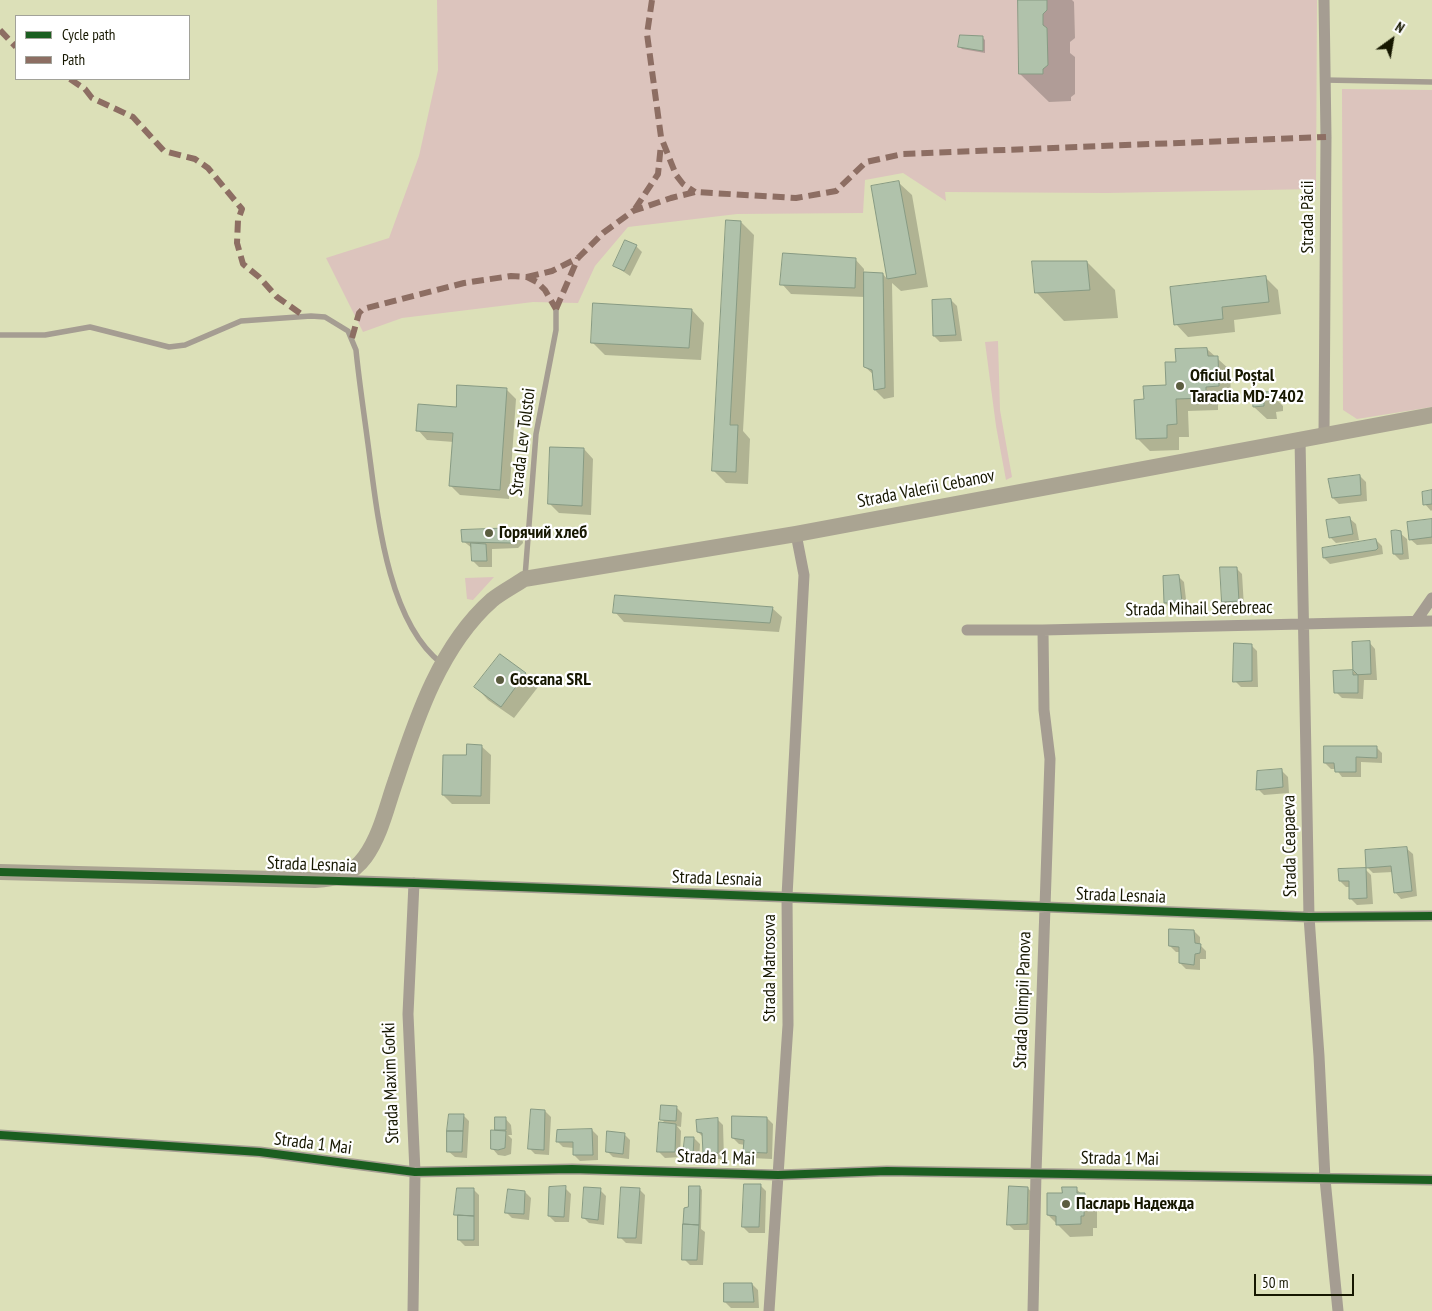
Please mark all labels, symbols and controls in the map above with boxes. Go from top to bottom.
legend [15,15,190,80]
north arrow [1367,15,1417,65]
text: N [1392,18,1408,37]
text: Cycle path [62,25,115,44]
text: Path [62,50,85,69]
street label: Strada Păcii [1297,180,1319,254]
place label: Oficiul Poștal Taraclia MD-7402 [1190,365,1304,408]
marker: Oficiul Poștal Taraclia MD-7402 [1174,380,1186,392]
street label: Strada Lev Tolstoi [506,387,540,497]
street label: Strada Valerii Cebanov [856,465,996,513]
place label: Горячий хлеб [499,522,587,544]
marker: Горячий хлеб [483,527,495,539]
street label: Strada Mihail Serebreac [1125,597,1273,621]
place label: Goscana SRL [510,669,591,691]
marker: Goscana SRL [494,674,506,686]
street label: Strada Ceapaeva [1278,795,1302,897]
street label: Strada Lesnaia [267,853,357,877]
street label: Strada Lesnaia [672,867,762,891]
street label: Strada Lesnaia [1076,884,1166,908]
street label: Strada Matrosova [759,914,781,1022]
street label: Strada Olimpii Panova [1010,931,1036,1069]
street label: Strada Maxim Gorki [378,1022,404,1144]
street label: Strada 1 Mai [273,1129,353,1159]
street label: Strada 1 Mai [677,1146,755,1170]
street label: Strada 1 Mai [1081,1148,1159,1170]
place label: Пасларь Надежда [1076,1193,1194,1215]
marker: Пасларь Надежда [1060,1198,1072,1210]
scale bar [1257,1264,1357,1296]
text: 50 m [1262,1273,1288,1292]

